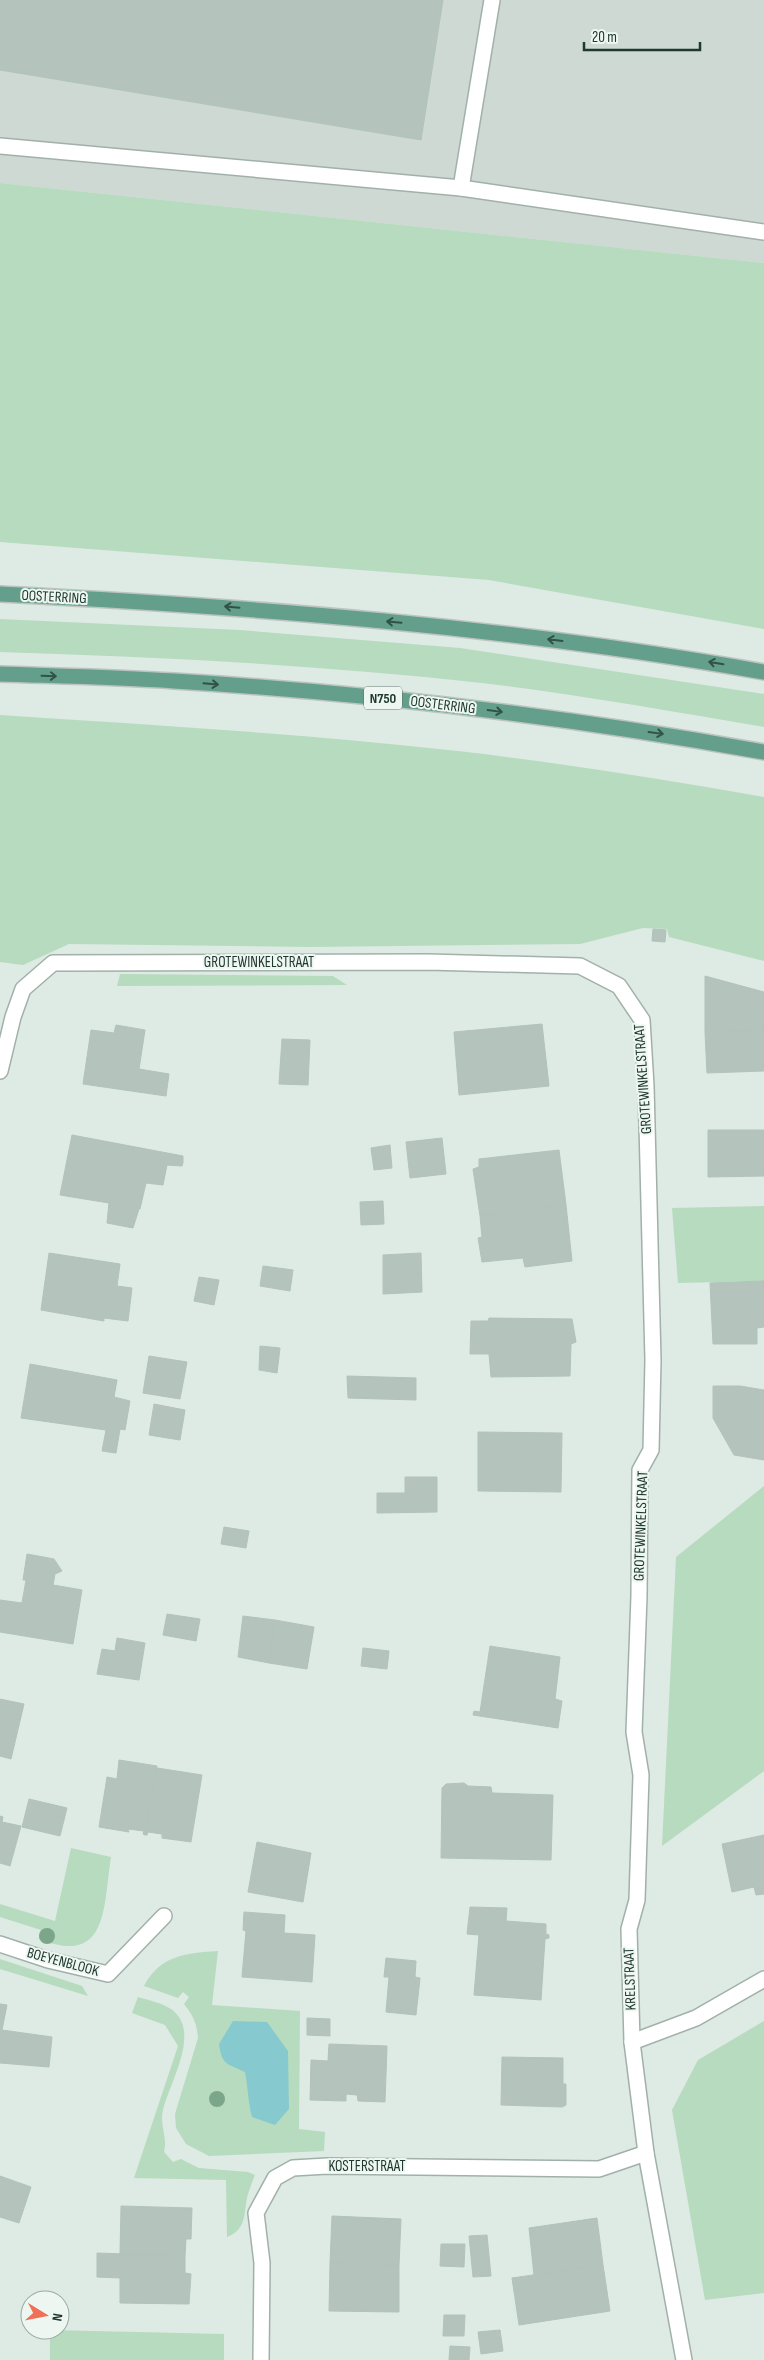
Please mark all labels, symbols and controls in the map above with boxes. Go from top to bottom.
scale bar [584,20,700,52]
text: 20 m [592,28,617,47]
street label: OOSTERRING [21,586,87,608]
one-way arrow [224,602,240,612]
one-way arrow [386,617,402,626]
one-way arrow [548,635,564,645]
one-way arrow [708,658,724,668]
one-way arrow [40,671,56,680]
one-way arrow [203,679,219,688]
road number: N750 [364,686,402,710]
street label: OOSTERRING [409,692,477,718]
one-way arrow [486,706,502,716]
one-way arrow [647,728,663,738]
street label: GROTEWINKELSTRAAT [204,953,314,972]
street label: GROTEWINKELSTRAAT [630,1023,656,1135]
street label: GROTEWINKELSTRAAT [630,1471,652,1581]
street label: BOEYENBLOOK [25,1943,101,1981]
street label: KRELSTRAAT [619,1947,641,2011]
street label: KOSTERSTRAAT [328,2157,406,2176]
north arrow [20,2290,70,2340]
text: N [48,2312,66,2322]

